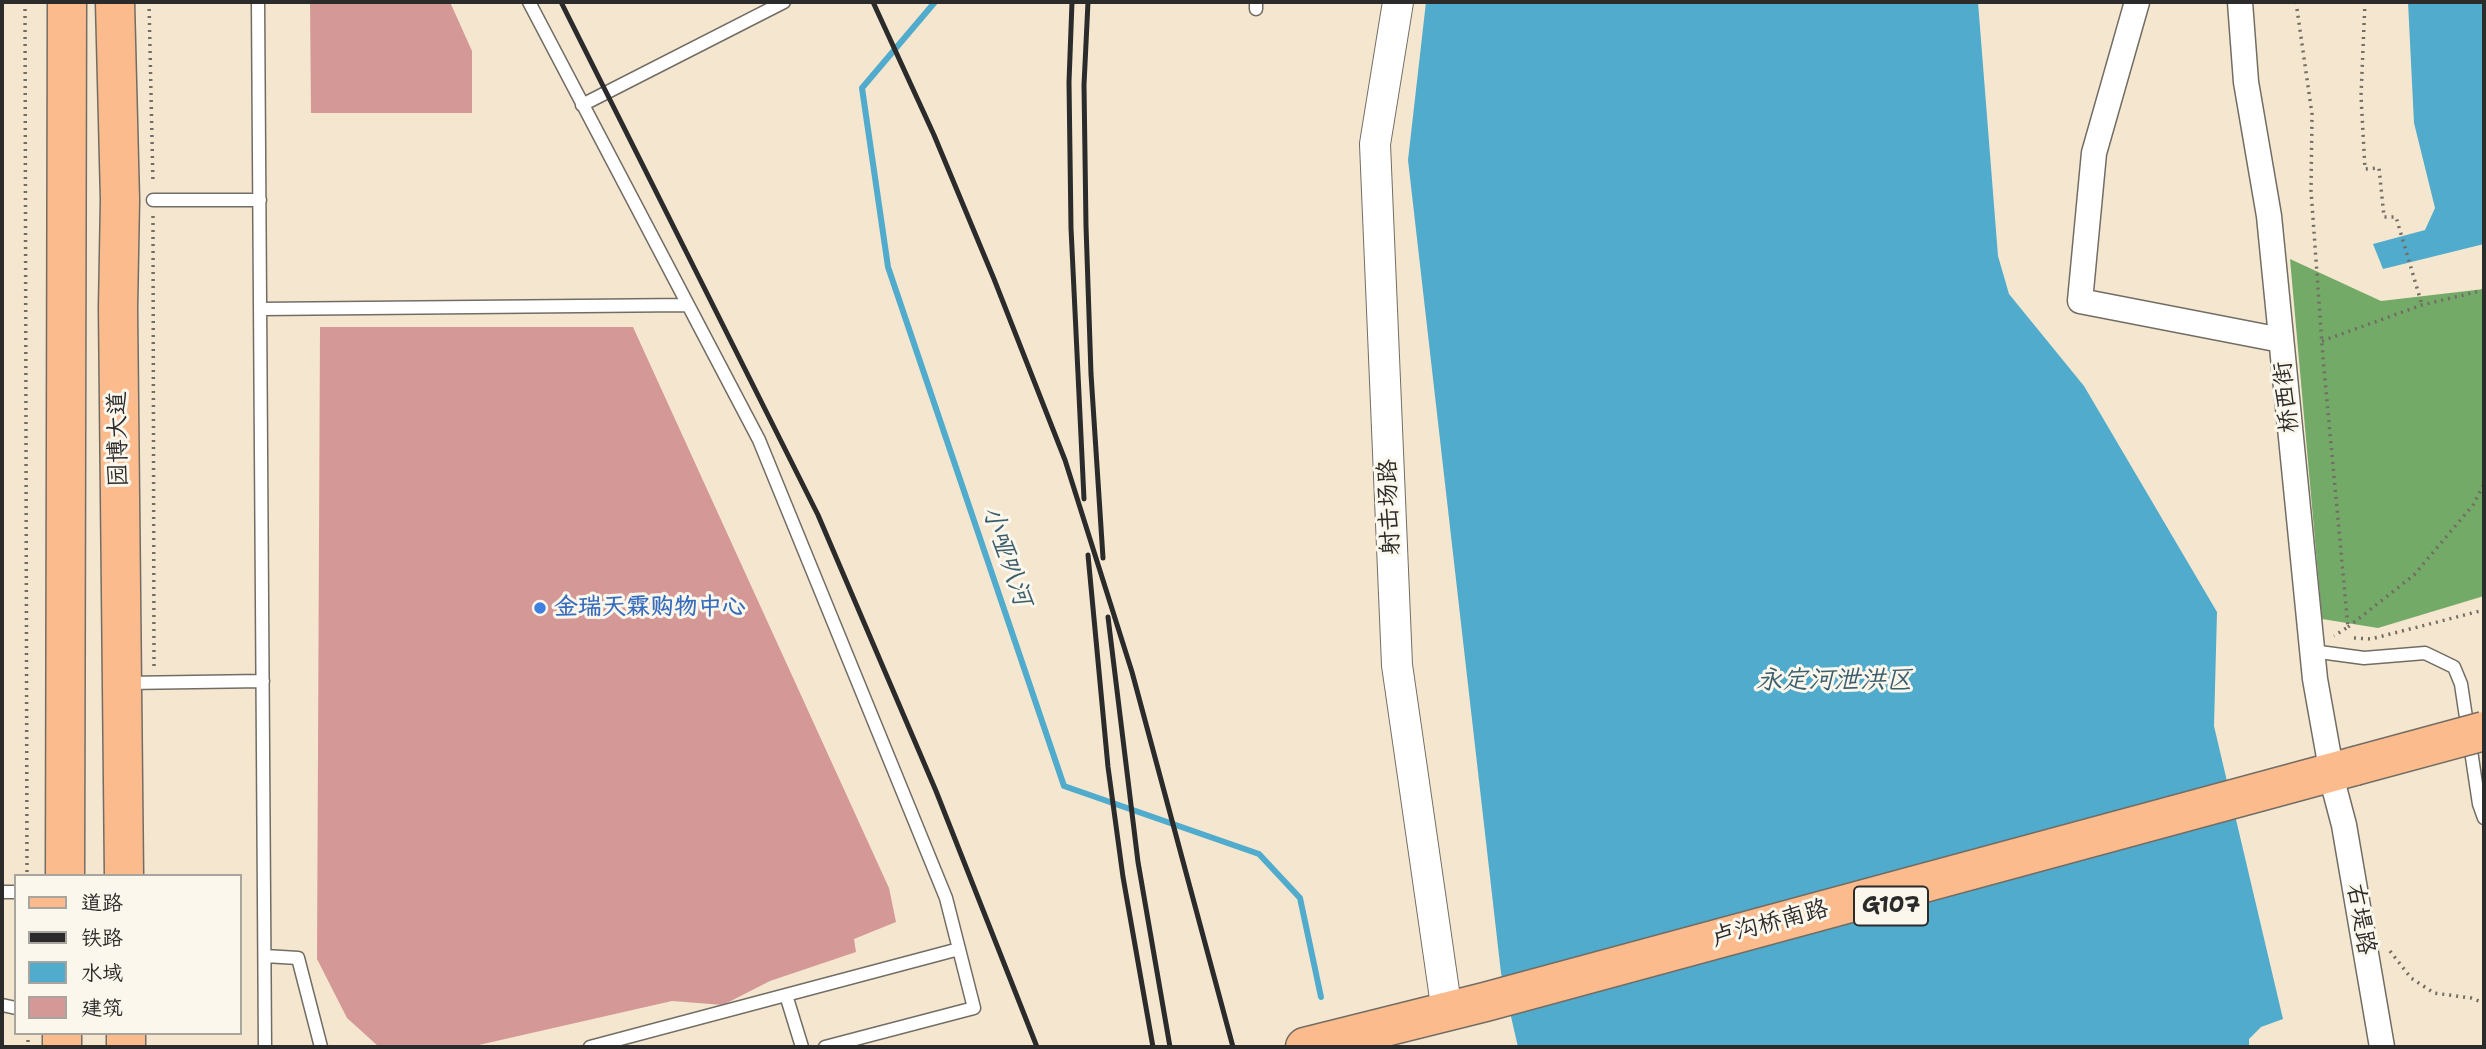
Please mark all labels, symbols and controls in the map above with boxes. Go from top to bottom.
street label: 桥西街 [2269,360,2305,434]
street label: 园博大道 [104,391,134,487]
street label: 射击场路 [1374,459,1406,555]
water label: 小哑叭河 [974,502,1038,610]
place label: 金瑞天霖购物中心 [554,594,746,622]
marker: 金瑞天霖购物中心 [532,600,548,616]
water label: 永定河泄洪区 [1756,665,1912,697]
legend [14,874,242,1035]
street label: 右堤路 [2340,881,2380,957]
road number: G107 [1854,886,1928,925]
text: 道路 [81,889,123,917]
street label: 卢沟桥南路 [1708,895,1832,953]
text: 铁路 [81,924,123,952]
text: 水域 [81,959,123,987]
text: 建筑 [81,994,123,1022]

